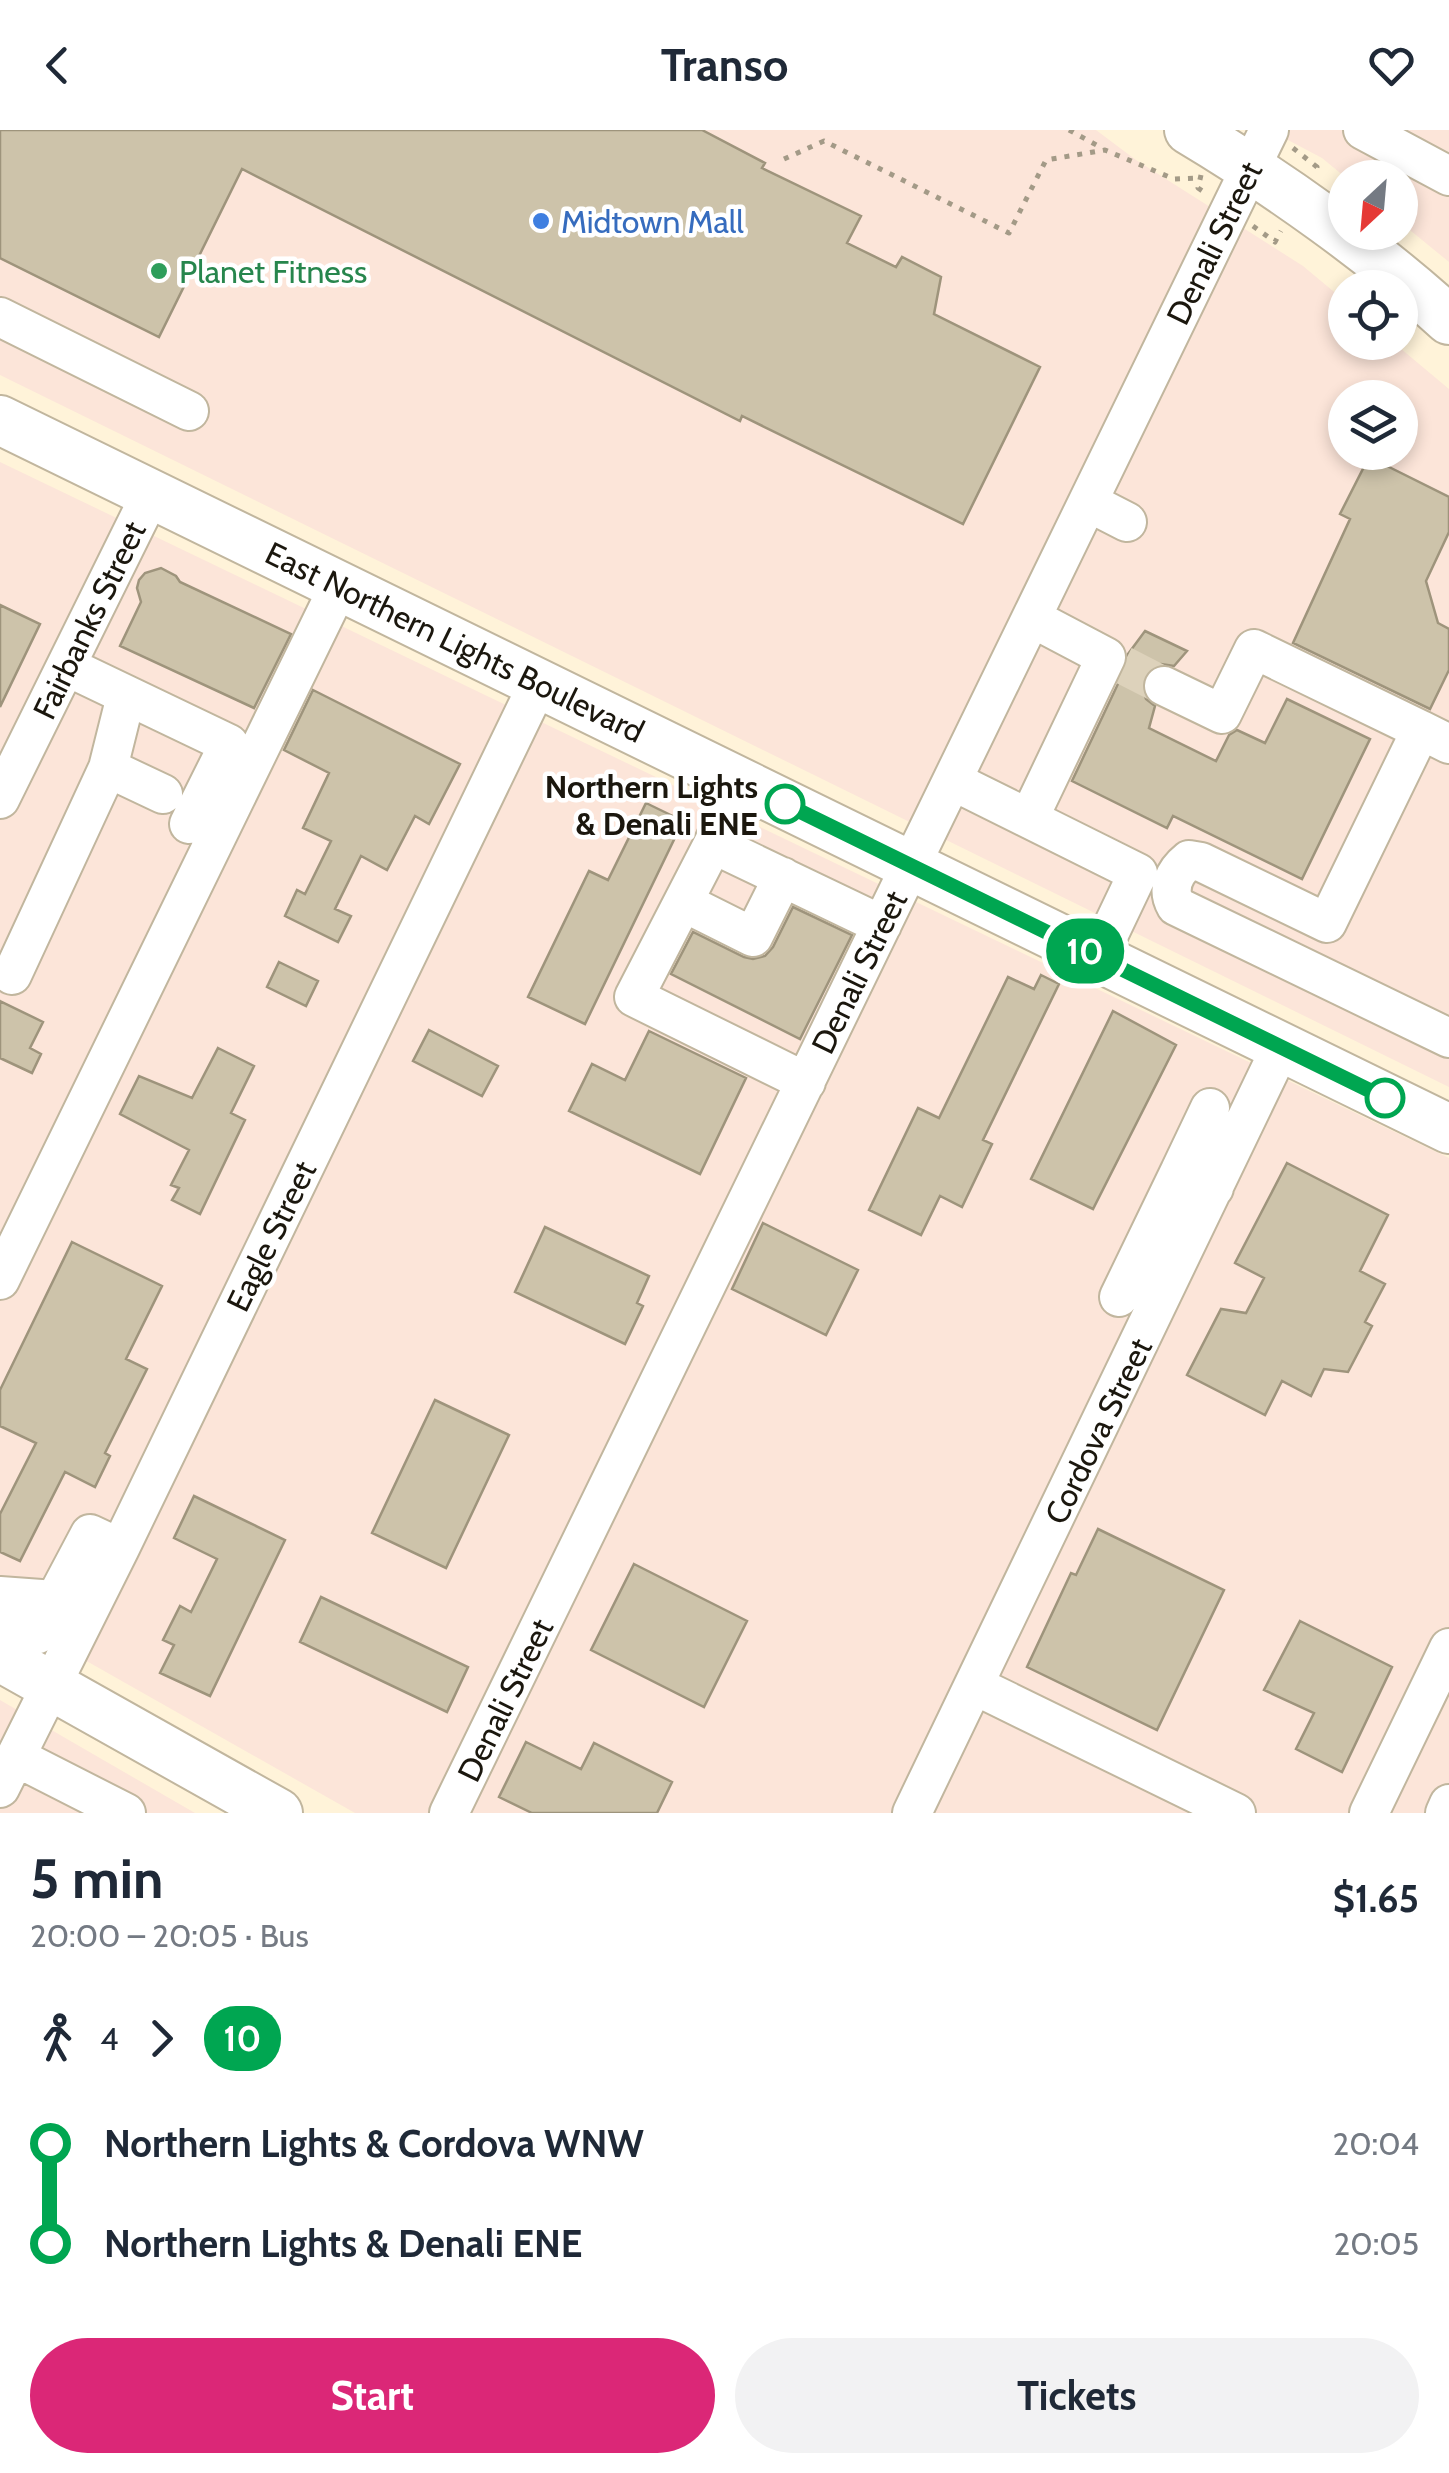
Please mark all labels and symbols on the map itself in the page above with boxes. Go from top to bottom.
street label: Denali Street [1158,155,1270,331]
north arrow [1328,160,1418,250]
place label: Midtown Mall [561,202,744,241]
marker: Midtown Mall [530,210,552,232]
place label: Planet Fitness [179,252,367,291]
marker: Planet Fitness [148,260,170,282]
street label: Fairbanks Street [24,515,154,725]
street label: East Northern Lights Boulevard [259,533,651,751]
place label: Northern Lights & Denali ENE [545,767,758,843]
marker: Northern Lights & Denali ENE [766,785,804,823]
street label: Denali Street [803,884,915,1060]
line badge: 10 [1040,918,1130,984]
unlabelled marker [1366,1079,1404,1117]
street label: Eagle Street [218,1154,324,1317]
street label: Cordova Street [1036,1331,1160,1530]
street label: Denali Street [449,1612,561,1788]

